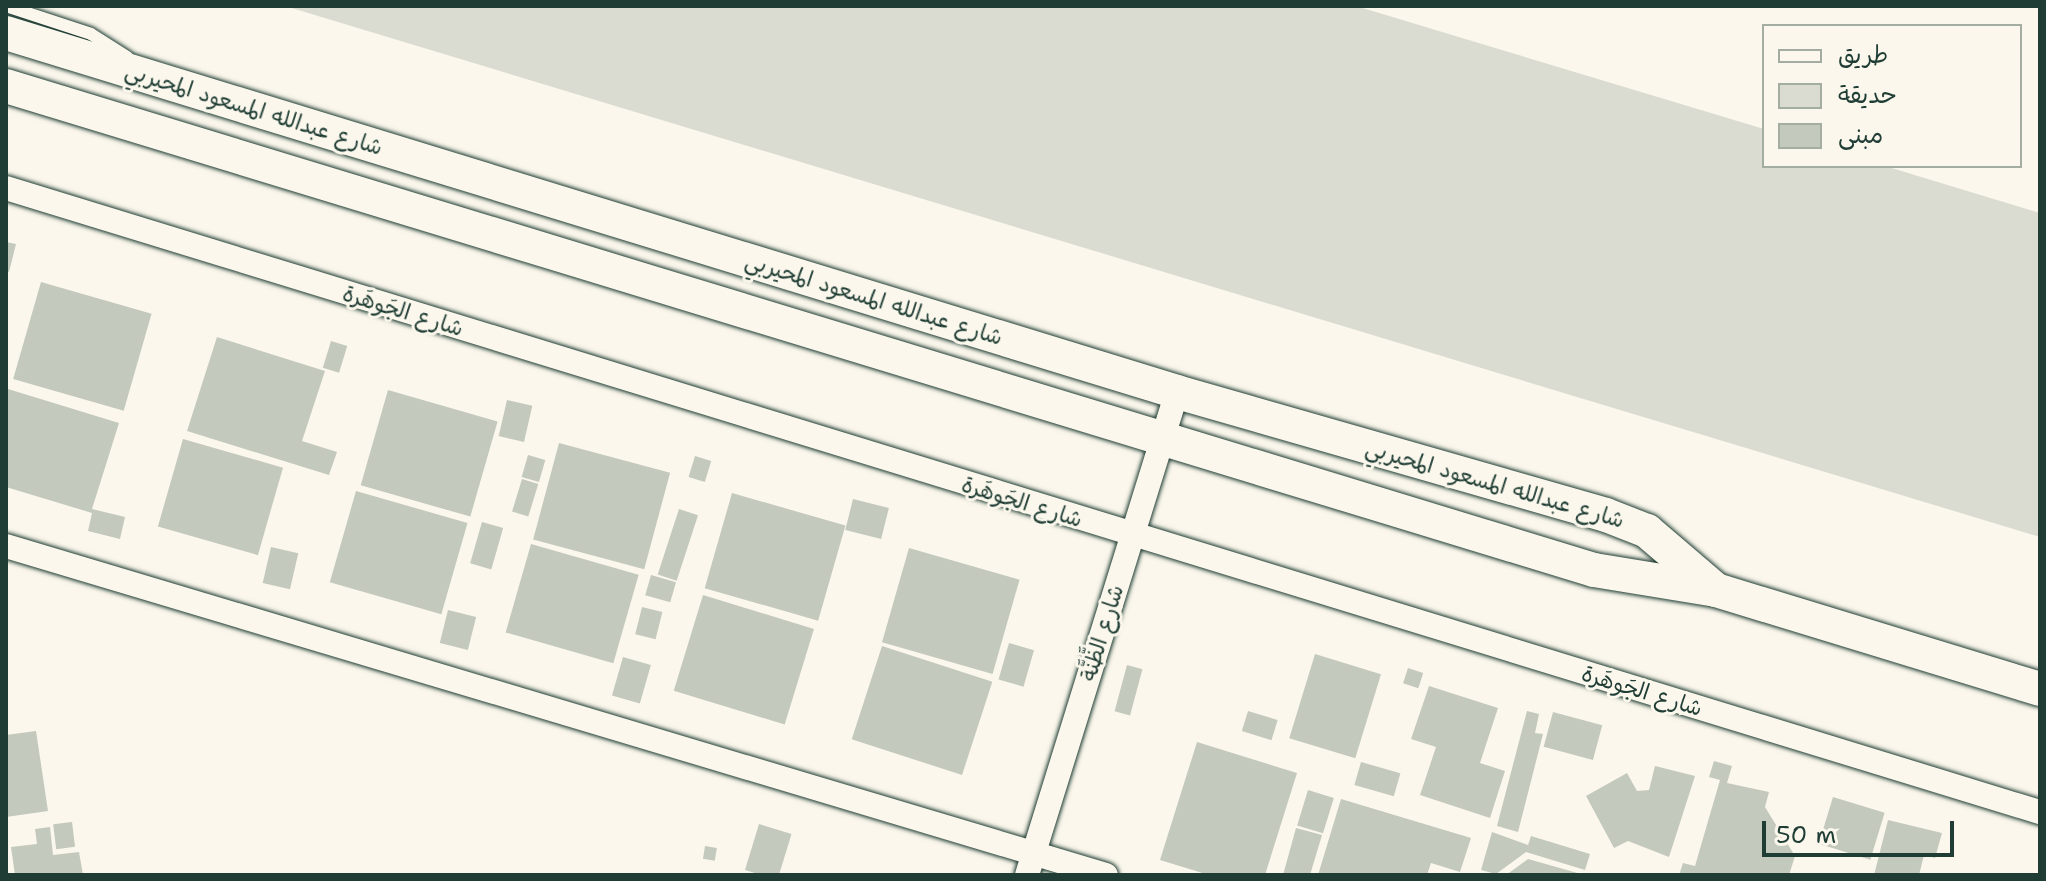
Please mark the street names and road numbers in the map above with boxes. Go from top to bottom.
street label: شارع عبدالله المسعود المحيربي [122,57,386,161]
street label: شارع عبدالله المسعود المحيربي [742,247,1006,351]
street label: شارع الجَوهَرة [340,280,466,342]
street label: شارع عبدالله المسعود المحيربي [1363,434,1627,534]
street label: شارع الجَوهَرة [959,471,1085,533]
street label: شارع الظَّنَّة [1075,582,1129,684]
street label: شارع الجَوهَرة [1579,660,1705,722]

